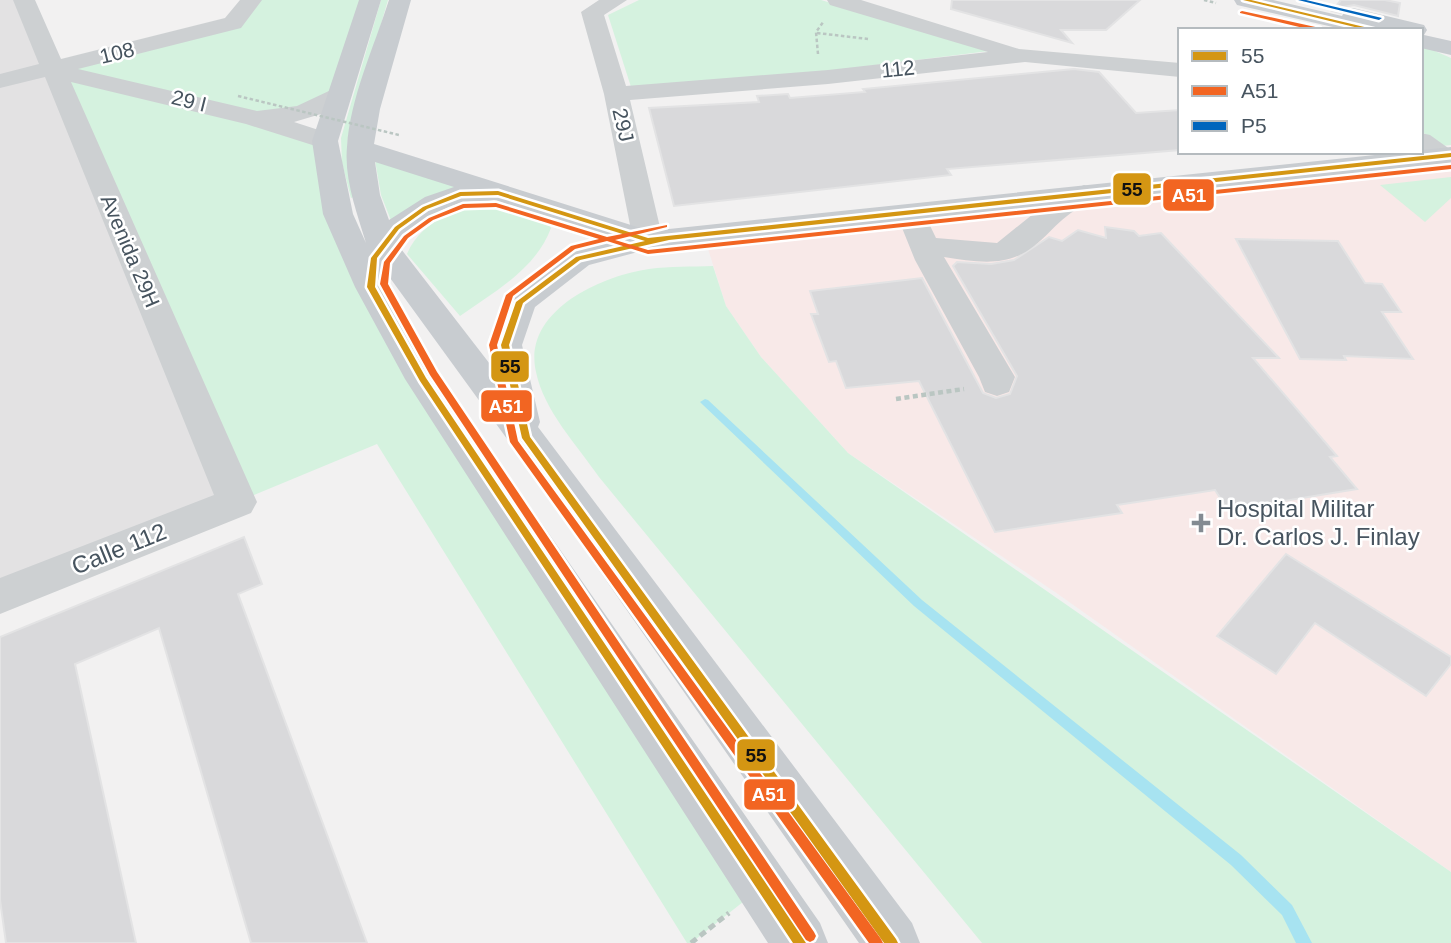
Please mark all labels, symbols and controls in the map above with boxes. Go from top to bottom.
legend [1178,28,1423,154]
street label: 108 [97,37,137,68]
text: 55 [1241,44,1264,67]
street label: 112 [880,55,916,82]
text: A51 [1241,79,1278,102]
street label: 29 I [169,85,209,116]
street label: 29J [608,106,639,144]
text: P5 [1241,114,1267,137]
line badge: 55 [1112,172,1152,206]
line badge: A51 [1162,178,1215,212]
text: 55 [1121,179,1143,200]
text: A51 [1172,185,1207,206]
street label: Avenida 29H [96,191,164,310]
line badge: 55 [490,350,530,383]
text: 55 [499,356,521,377]
line badge: A51 [480,389,533,423]
text: A51 [489,396,524,417]
place label: Hospital Militar Dr. Carlos J. Finlay [1217,495,1420,550]
marker: Hospital Militar Dr. Carlos J. Finlay [1191,513,1211,533]
street label: Calle 112 [68,517,170,580]
line badge: 55 [736,738,776,772]
text: 55 [745,745,767,766]
line badge: A51 [743,778,796,811]
text: A51 [752,784,787,805]

